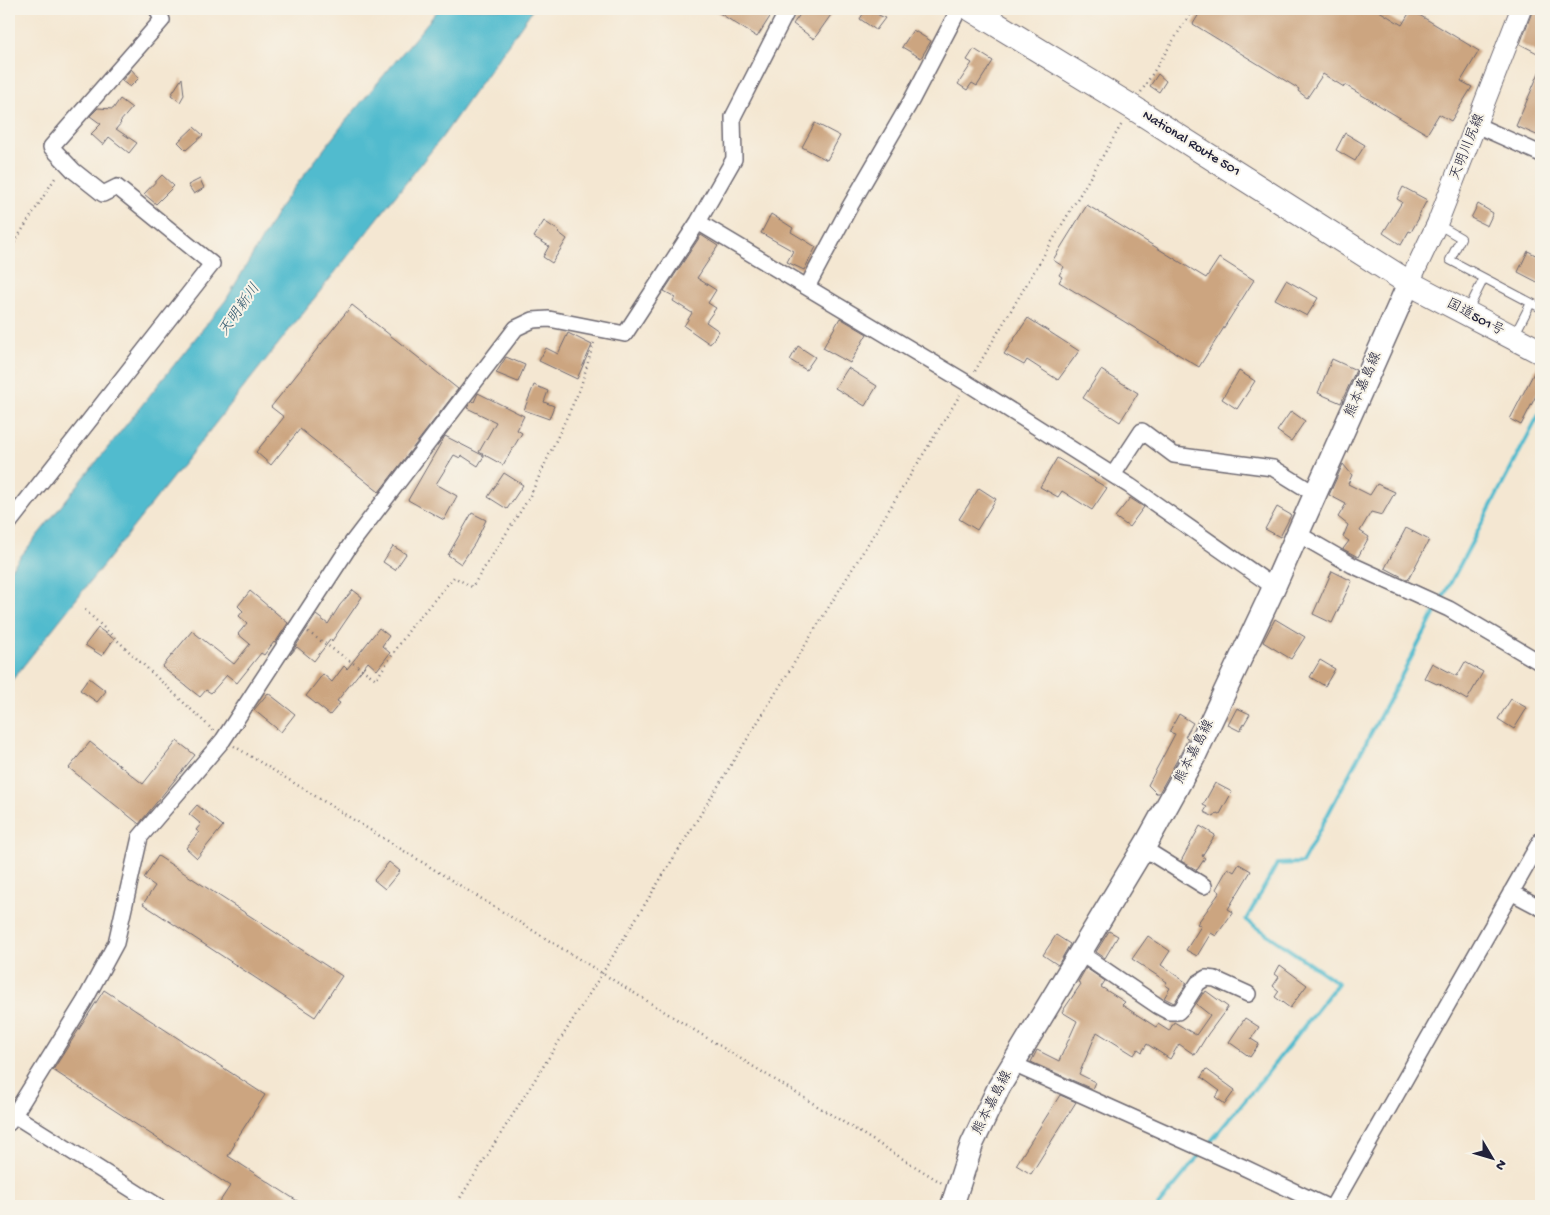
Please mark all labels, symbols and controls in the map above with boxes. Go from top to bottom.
street label: National Route 501 [1139,107,1243,181]
street label: 天明川尻線 [1447,111,1489,183]
water label: 天明新川 [215,280,265,340]
street label: 国道501号 [1443,296,1507,340]
street label: 熊本嘉島線 [1342,350,1386,420]
street label: 熊本嘉島線 [1172,717,1218,787]
street label: 熊本嘉島線 [970,1068,1016,1138]
north arrow [1468,1132,1518,1182]
text: N [1491,1156,1510,1173]

